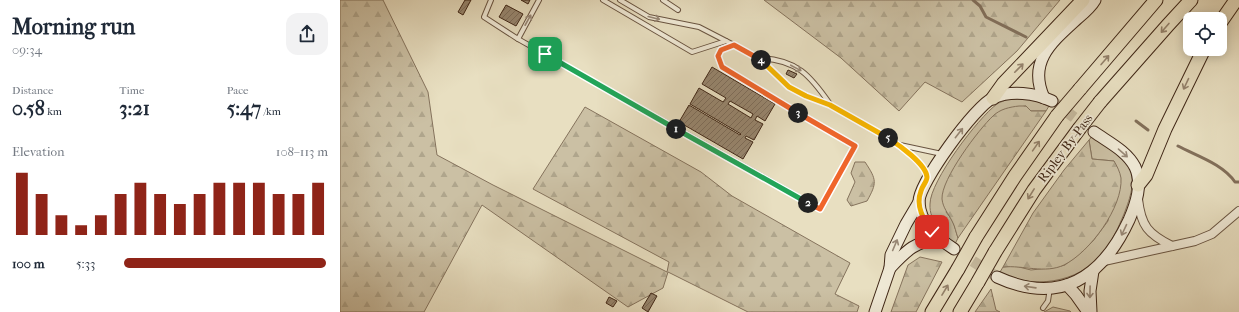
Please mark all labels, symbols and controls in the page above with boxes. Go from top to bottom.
map controls [1183,12,1227,56]
button: locate [1183,12,1227,56]
button: share [286,13,328,55]
text: Morning run [12,14,135,40]
one-way arrow [524,14,532,26]
one-way arrow [647,15,660,22]
one-way arrow [1160,23,1169,33]
pin [528,37,562,71]
text: 09:34 [12,42,42,57]
icon: arrive [534,43,556,65]
pin: 4 [751,50,771,70]
text: 4 [758,53,764,66]
one-way arrow [1101,54,1110,65]
one-way arrow [1014,63,1024,73]
one-way arrow [790,65,802,72]
one-way arrow [1182,77,1189,89]
text: Distance [12,84,53,97]
text: Time [119,84,144,97]
text: Pace [227,84,249,97]
text: 0.58 [12,97,45,120]
text: 3:21 [119,97,150,120]
text: 5:47 [227,97,261,120]
pin: 3 [788,103,808,123]
text: km [45,105,62,118]
text: /km [261,105,281,118]
text: 3 [796,106,800,119]
street label: Ripley By-Pass [1034,111,1096,185]
pin: 1 [666,119,686,139]
text: 1 [674,122,678,135]
one-way arrow [955,127,963,138]
pin: 5 [878,128,898,148]
text: 5 [886,131,890,144]
one-way arrow [1032,141,1040,152]
text: Elevation [12,144,65,159]
text: 108–113 m [276,144,328,159]
one-way arrow [1118,148,1128,157]
one-way arrow [1027,189,1035,200]
pin: 2 [798,193,818,213]
text: 2 [805,196,811,209]
pin [915,215,949,249]
icon: check [921,221,943,243]
one-way arrow [1120,224,1127,236]
one-way arrow [892,240,899,252]
text: 100 m [12,256,45,271]
text: 5:33 [76,256,95,271]
one-way arrow [1024,283,1037,291]
one-way arrow [942,284,950,296]
one-way arrow [1086,285,1094,298]

